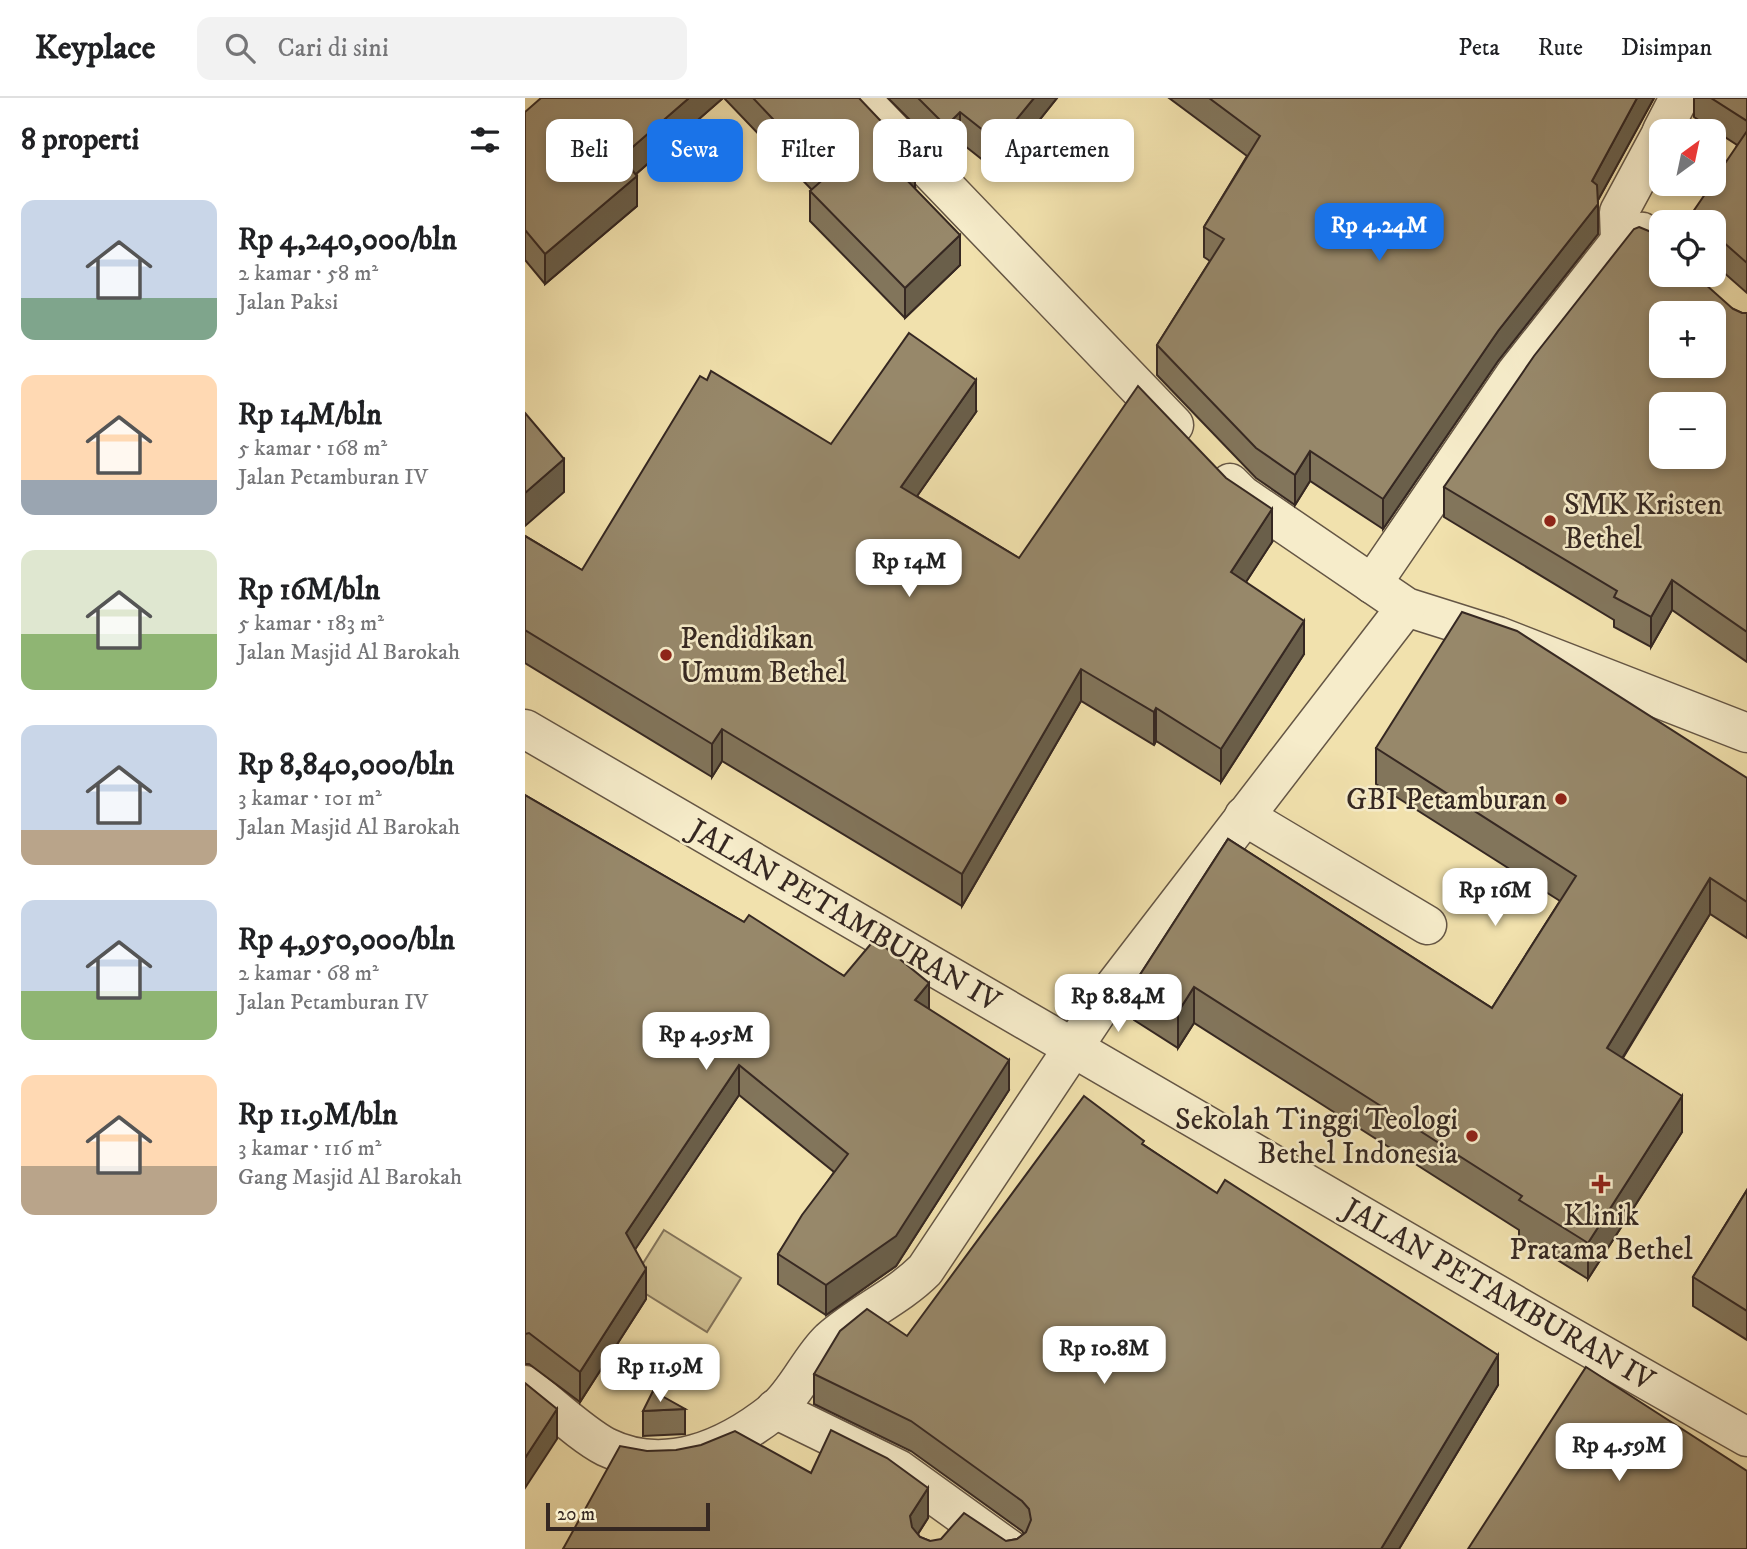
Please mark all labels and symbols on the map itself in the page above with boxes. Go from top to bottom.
north arrow [1649,119,1725,196]
pin: Rp 4.24M [1307,204,1451,263]
place label: SMK Kristen Bethel [1564,487,1723,558]
marker: SMK Kristen Bethel [1542,513,1558,529]
pin: Rp 14M [852,540,966,599]
place label: Pendidikan Umum Bethel [680,621,846,692]
marker: Pendidikan Umum Bethel [658,647,674,663]
place label: GBI Petamburan [1346,782,1547,819]
marker: GBI Petamburan [1553,791,1569,807]
street label: JALAN PETAMBURAN IV [679,810,1007,1021]
pin: Rp 16M [1438,868,1552,928]
pin: Rp 8.84M [1046,974,1190,1034]
pin: Rp 4.95M [634,1012,778,1072]
place label: Sekolah Tinggi Teologi Bethel Indonesia [1175,1102,1458,1173]
marker: Sekolah Tinggi Teologi Bethel Indonesia [1464,1128,1480,1144]
marker: Klinik Pratama Bethel [1591,1174,1611,1194]
street label: JALAN PETAMBURAN IV [1333,1189,1661,1400]
place label: Klinik Pratama Bethel [1509,1198,1693,1269]
pin: Rp 10.8M [1032,1326,1176,1386]
pin: Rp 11.9M [588,1344,732,1404]
pin: Rp 4.59M [1547,1424,1691,1483]
scale bar [546,1500,711,1532]

